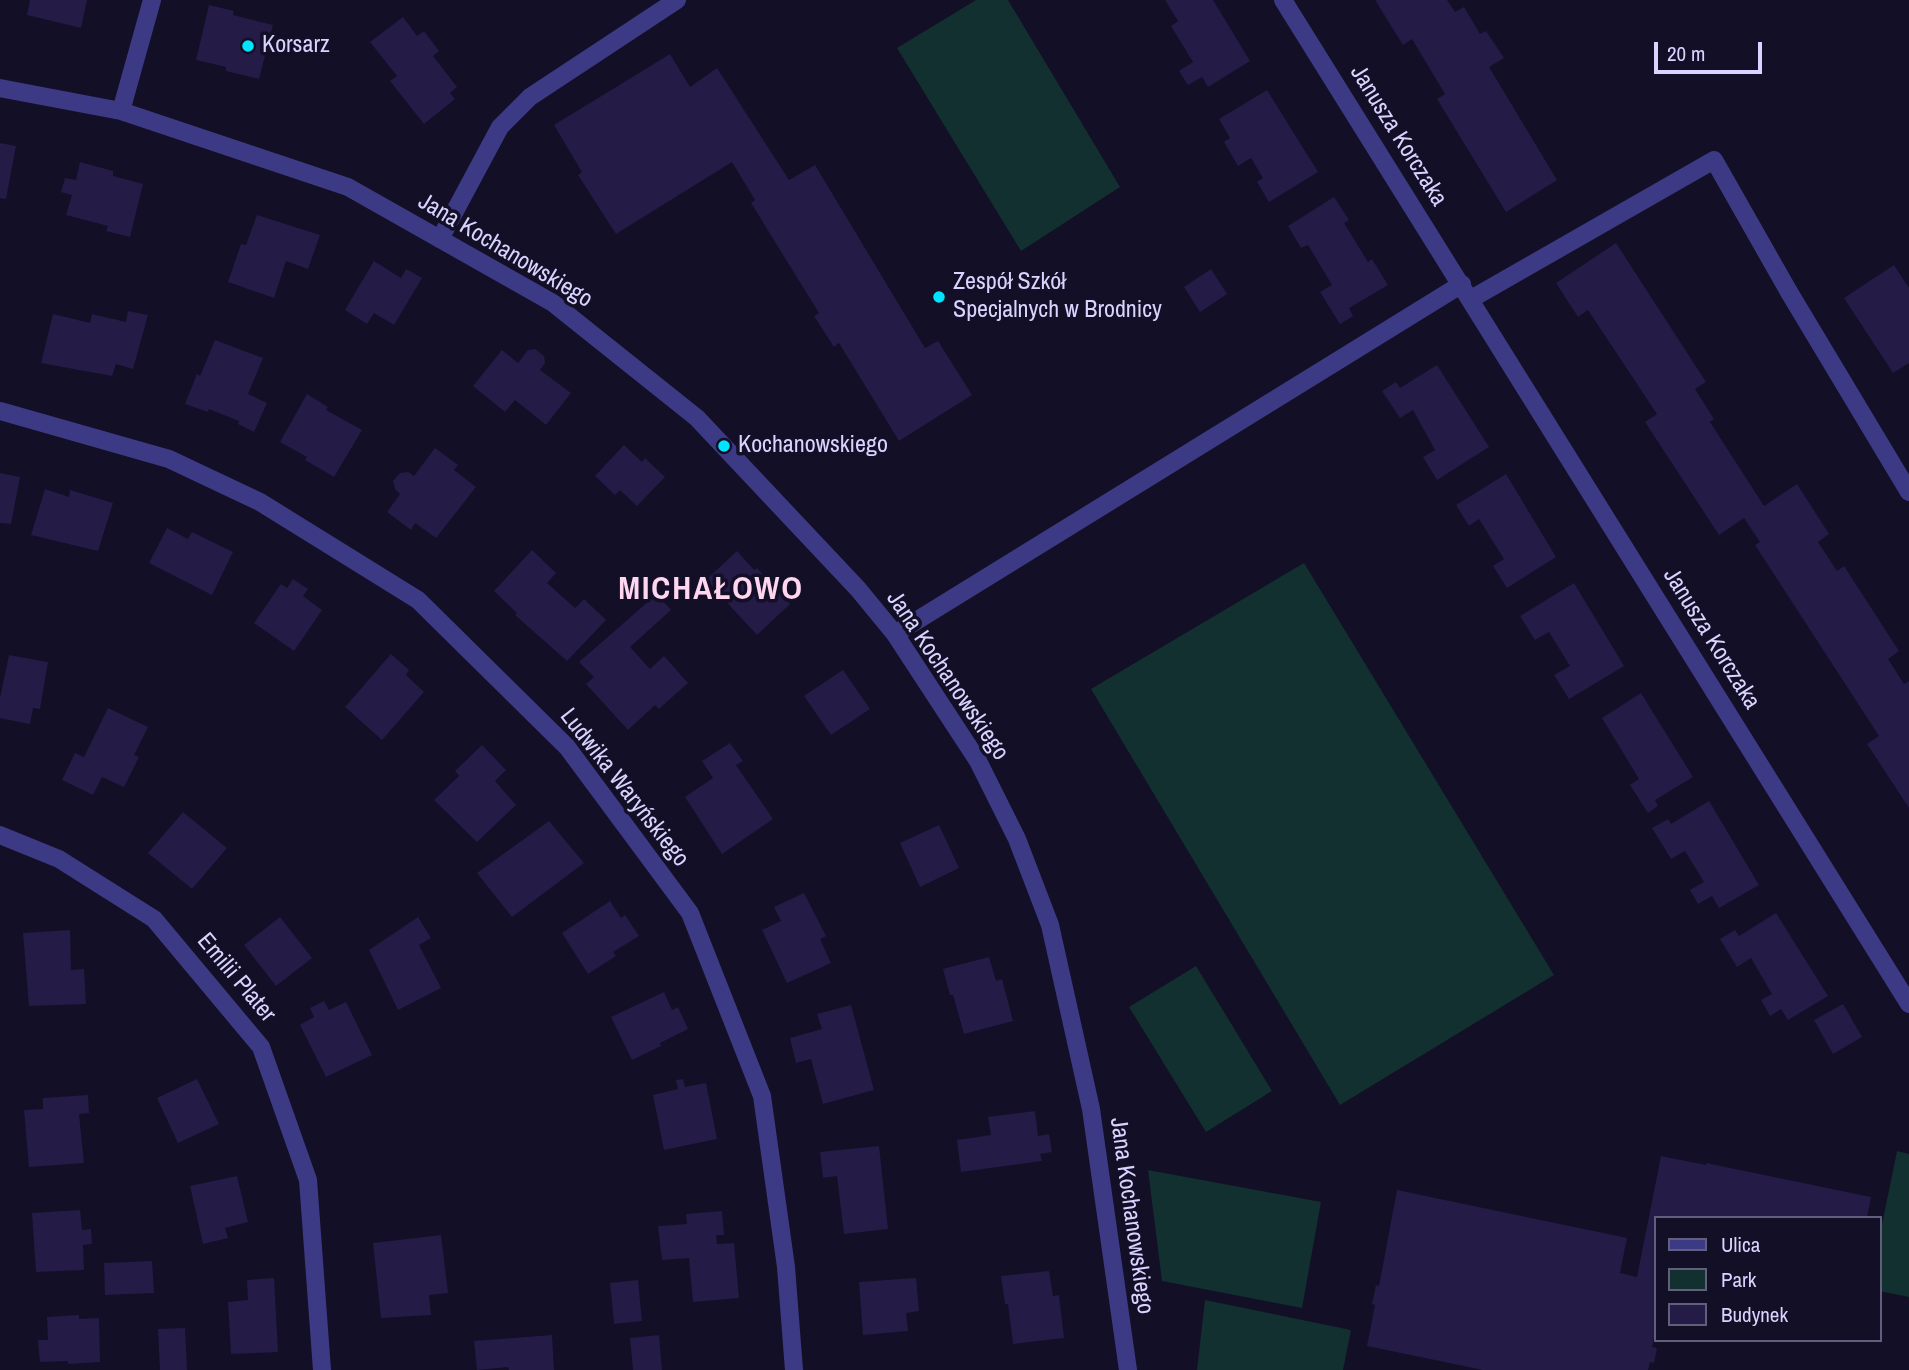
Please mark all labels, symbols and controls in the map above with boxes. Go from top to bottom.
scale bar [1657,28,1766,72]
place label: Korsarz [262,32,330,60]
marker: Korsarz [240,38,256,54]
text: 20 m [1667,39,1705,68]
street label: Janusza Korczaka [1343,60,1453,212]
street label: Jana Kochanowskiego [413,188,597,314]
place label: Zespół Szkół Specjalnych w Brodnicy [953,269,1162,325]
marker: Zespół Szkół Specjalnych w Brodnicy [931,289,947,305]
place label: Kochanowskiego [738,432,888,460]
marker: Kochanowskiego [716,438,732,454]
street label: Janusza Korczaka [1656,563,1766,715]
district label: MICHAŁOWO [619,571,803,609]
street label: Jana Kochanowskiego [880,586,1014,766]
street label: Ludwika Waryńskiego [553,703,695,873]
street label: Emilii Plater [191,928,281,1028]
street label: Jana Kochanowskiego [1103,1116,1159,1316]
legend [1654,1216,1881,1342]
text: Ulica [1721,1230,1760,1259]
text: Park [1721,1265,1756,1294]
text: Budynek [1721,1300,1788,1329]

